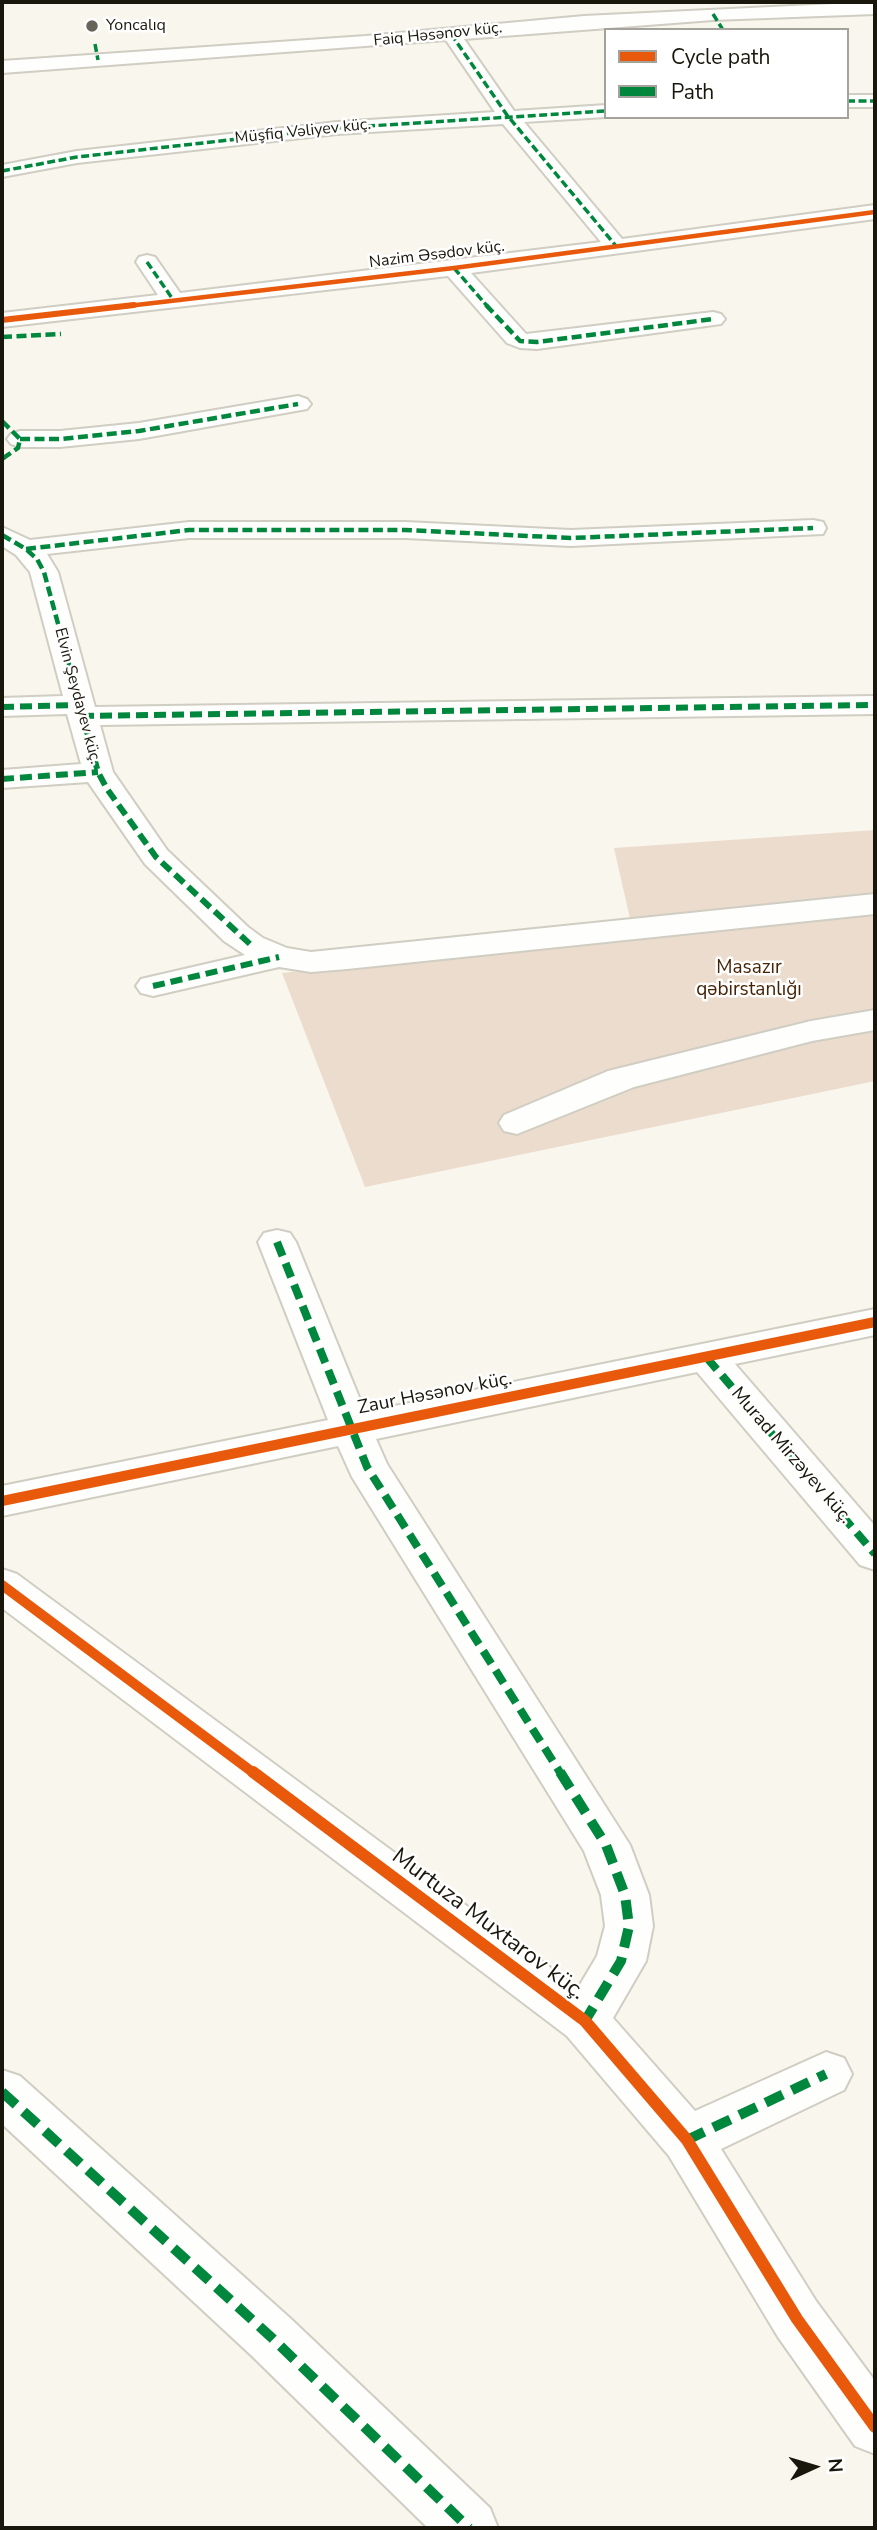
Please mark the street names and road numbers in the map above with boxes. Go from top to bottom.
street label: Faiq Həsənov küç. [373,19,503,51]
street label: Müşfiq Vəliyev küç. [234,115,372,149]
street label: Nazim Əsədov küç. [368,237,506,273]
street label: Elvin Şeydayev küç. [50,626,104,766]
street label: Zaur Həsənov küç. [356,1368,514,1420]
street label: Murad Mirzəyev küç. [725,1383,857,1529]
street label: Murtuza Muxtarov küç. [386,1843,590,2007]

